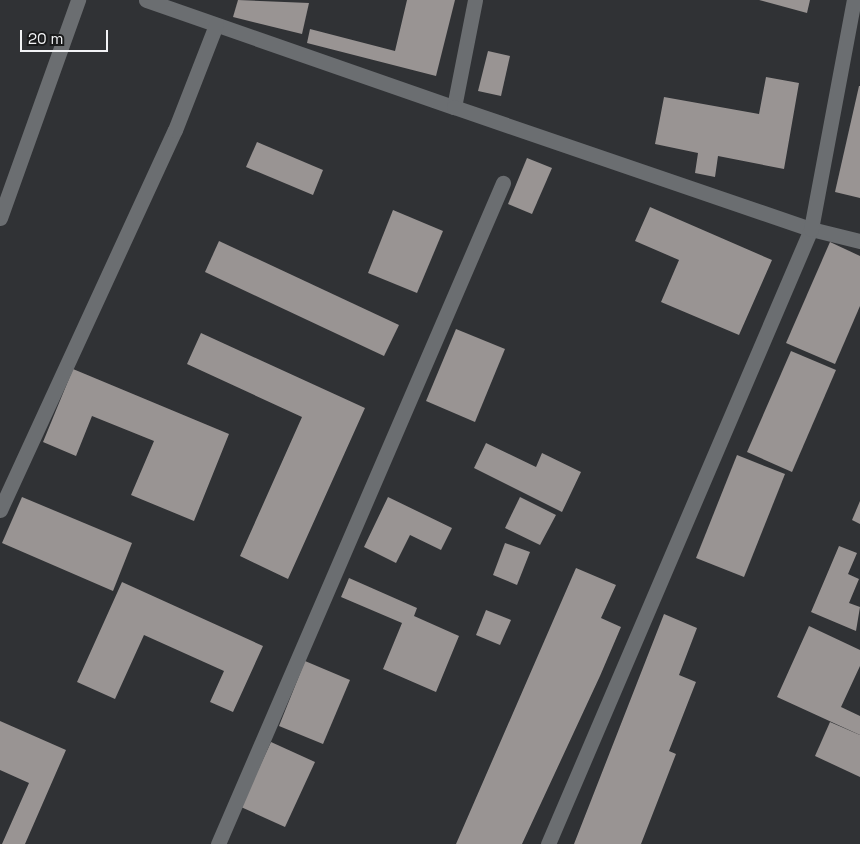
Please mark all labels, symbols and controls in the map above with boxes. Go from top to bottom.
scale bar [22,20,110,52]
text: 20 m [28,29,63,48]

